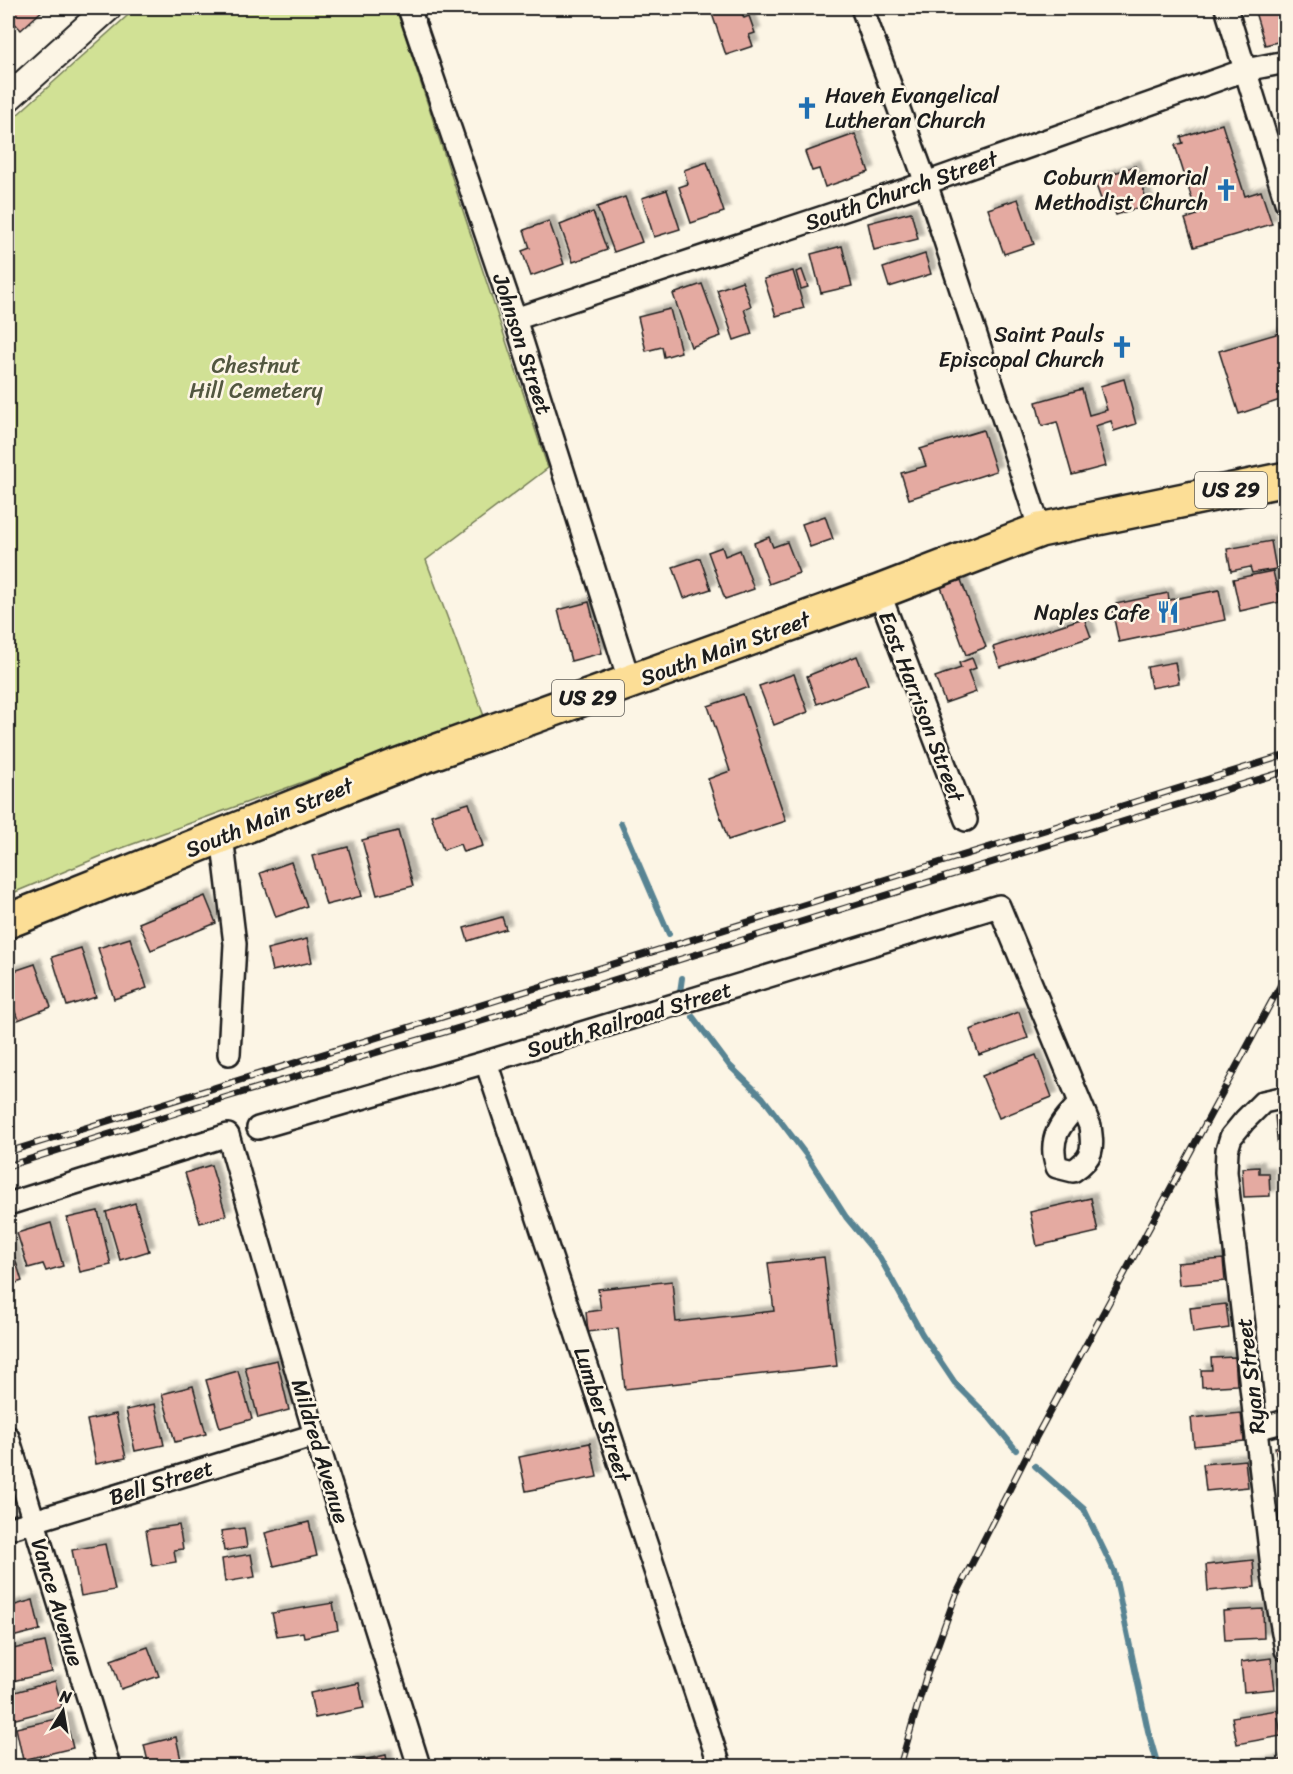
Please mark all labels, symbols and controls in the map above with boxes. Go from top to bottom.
place label: Haven Evangelical Lutheran Church [825,76,1000,140]
church icon: Haven Evangelical Lutheran Church [794,95,820,121]
street label: South Church Street [799,139,1004,242]
place label: Coburn Memorial Methodist Church [1035,158,1209,222]
church icon: Coburn Memorial Methodist Church [1213,177,1239,203]
street label: Johnson Street [481,267,564,420]
place label: Saint Pauls Episcopal Church [939,315,1105,379]
church icon: Saint Pauls Episcopal Church [1109,334,1135,360]
park label: Chestnut Hill Cemetery [189,346,324,410]
road number: US 29 [1195,472,1267,508]
place label: Naples Cafe [1034,593,1150,632]
street label: South Main Street [635,599,817,697]
restaurant icon: Naples Cafe [1155,599,1181,625]
street label: East Harrison Street [867,605,976,808]
road number: US 29 [552,680,624,716]
street label: South Main Street [179,766,360,869]
street label: South Railroad Street [522,970,737,1069]
street label: Ryan Street [1224,1315,1277,1436]
street label: Lumber Street [562,1342,643,1488]
street label: Mildred Avenue [280,1374,361,1528]
street label: Bell Street [104,1448,219,1517]
street label: Vance Avenue [19,1533,96,1671]
north arrow [33,1681,93,1741]
text: N [57,1681,75,1712]

